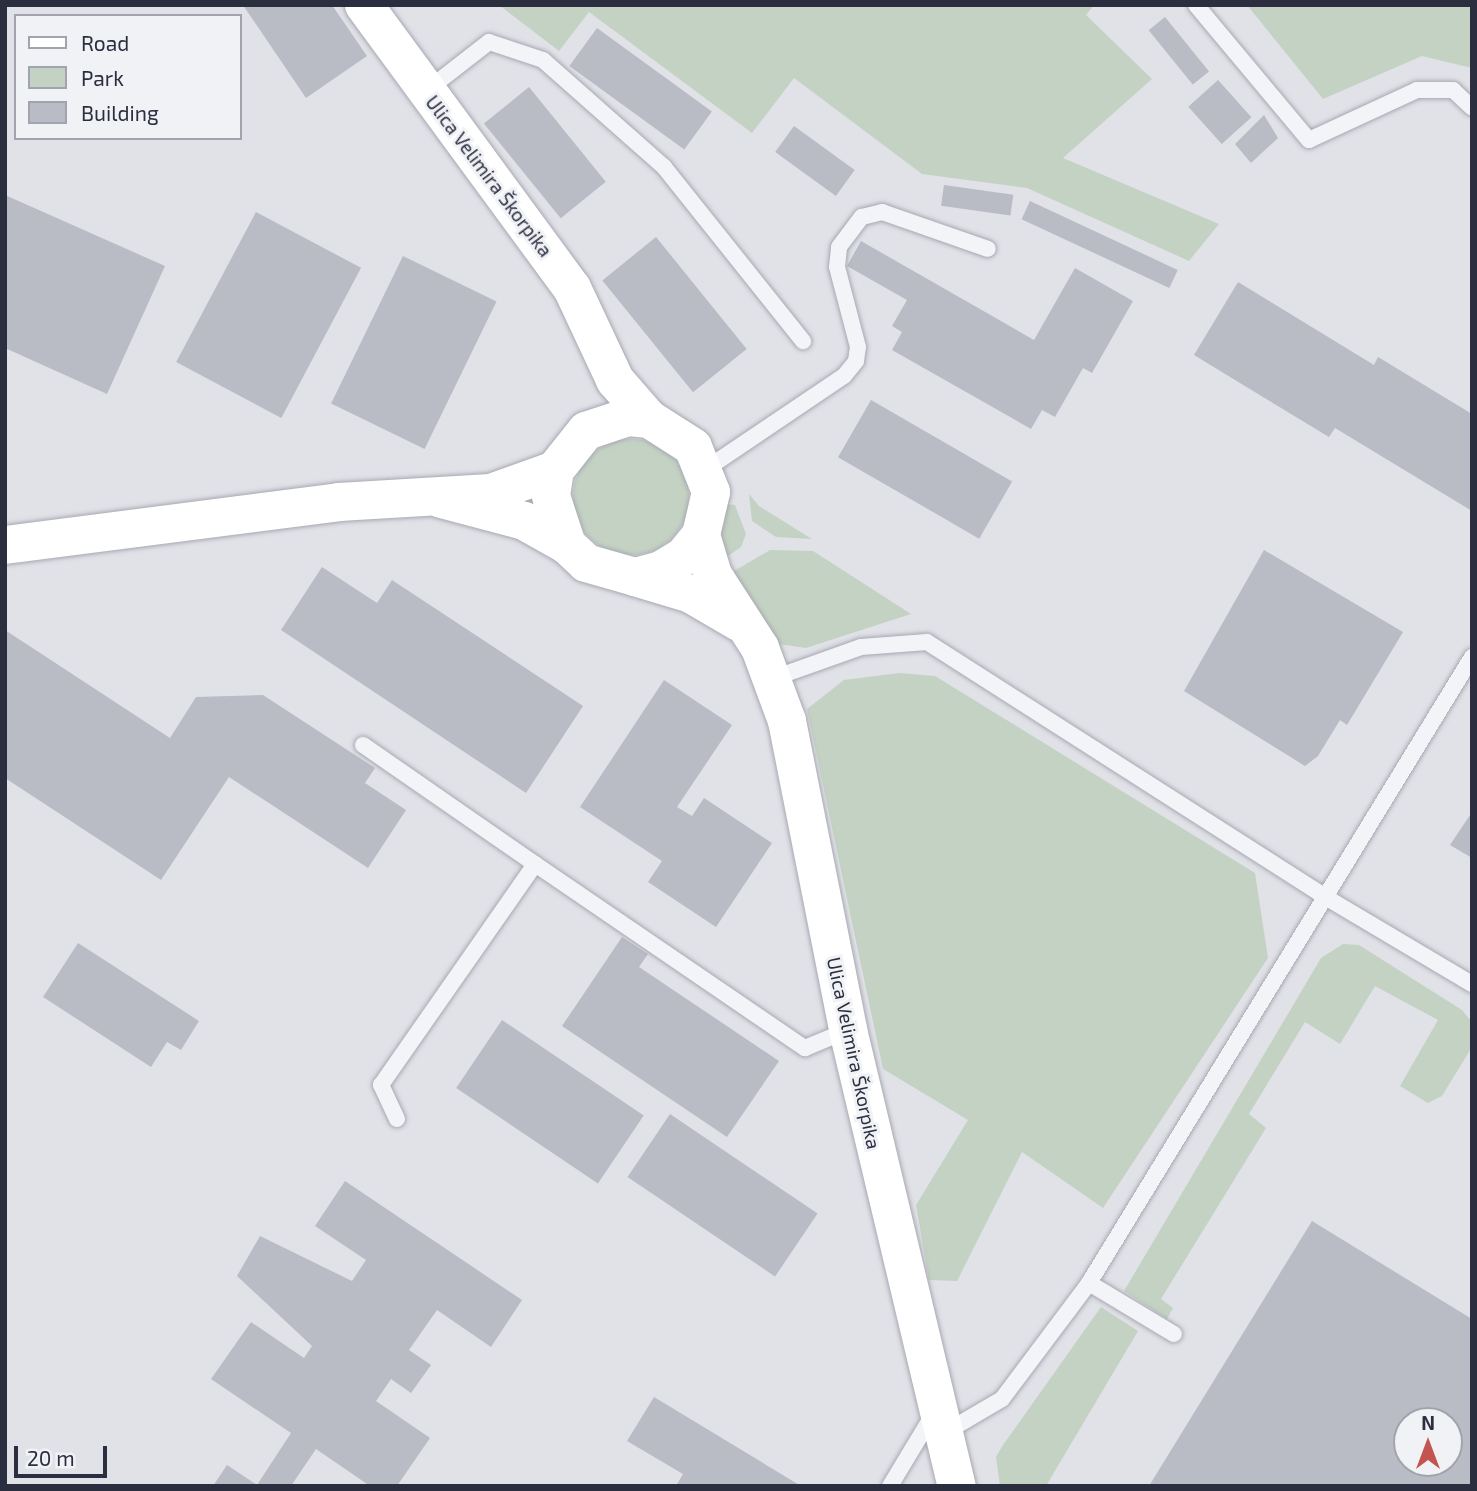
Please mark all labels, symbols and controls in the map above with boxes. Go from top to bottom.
legend [14,14,242,140]
text: Road [81,30,129,55]
text: Park [81,65,124,90]
street label: Ulica Velimira Škorpika [421,91,557,261]
text: Building [81,100,159,125]
street label: Ulica Velimira Škorpika [822,955,886,1151]
north arrow [1393,1407,1463,1477]
text: N [1421,1411,1435,1434]
scale bar [18,1432,110,1476]
text: 20 m [27,1445,75,1470]

